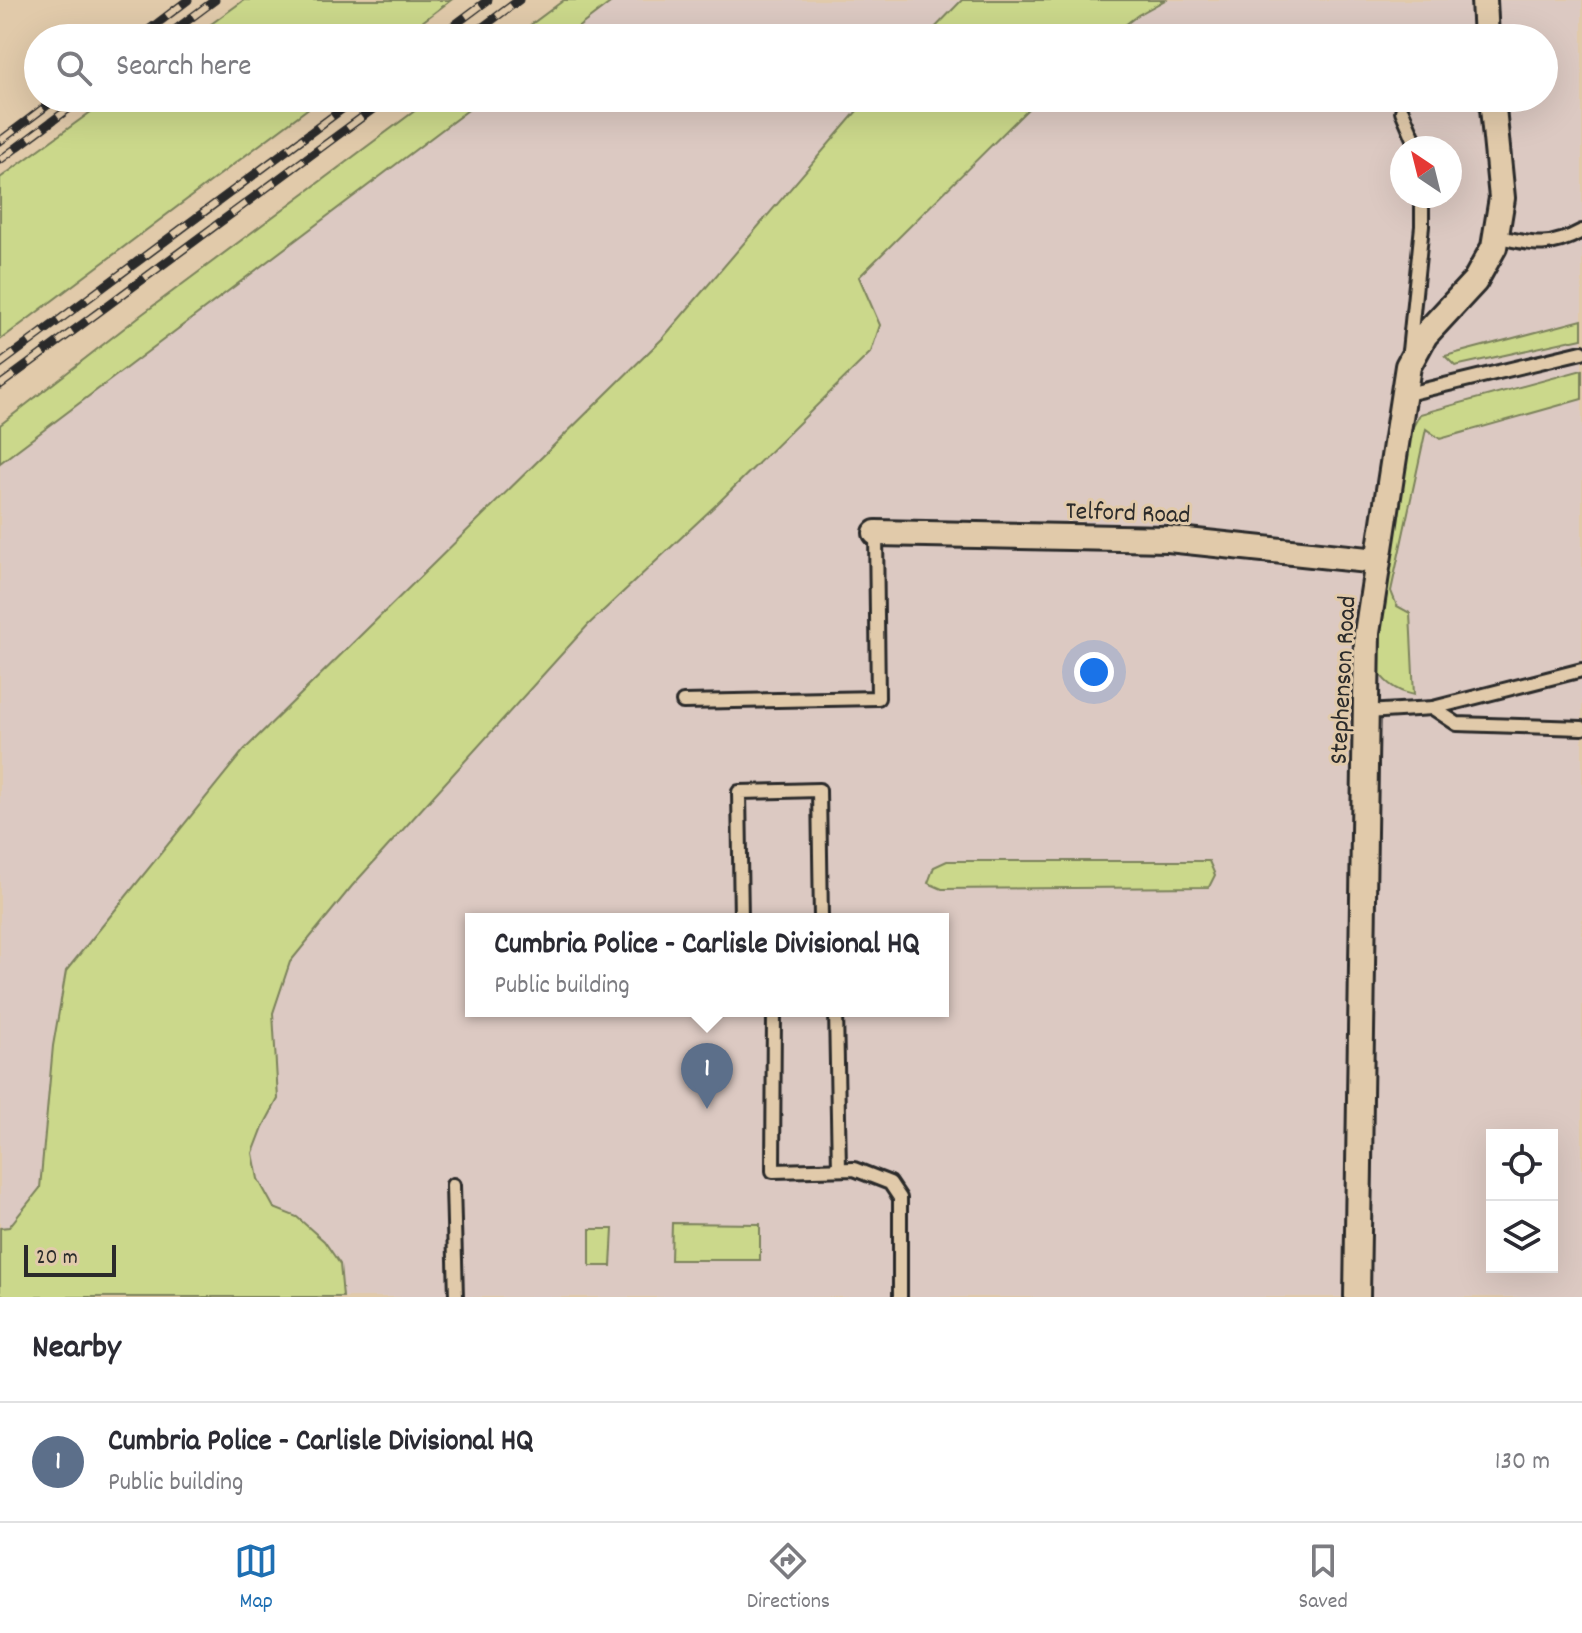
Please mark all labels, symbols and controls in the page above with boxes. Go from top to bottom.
search box [24,24,1558,112]
icon: search [52,46,96,90]
text: Search here [116,47,252,90]
north arrow [1390,136,1462,208]
street label: Telford Road [1065,494,1191,535]
street label: Stephenson Road [1322,595,1367,766]
your location [1074,652,1114,692]
popup [465,913,949,1017]
text: Cumbria Police - Carlisle Divisional HQ [494,925,920,968]
text: Public building [494,968,630,1005]
pin: 1 [681,1043,733,1109]
map controls [1486,1129,1558,1273]
button: locate [1486,1129,1558,1201]
button: layers [1486,1201,1558,1273]
scale bar [24,1241,116,1277]
text: 20 m [36,1243,78,1274]
text: Nearby [32,1325,121,1374]
text: Cumbria Police - Carlisle Divisional HQ [108,1422,534,1465]
text: 1 [55,1444,61,1481]
text: 130 m [1495,1444,1550,1481]
text: Public building [108,1465,243,1502]
tab: Map [234,1539,278,1618]
tab: Directions [747,1539,830,1618]
tab: Saved [1299,1539,1348,1618]

